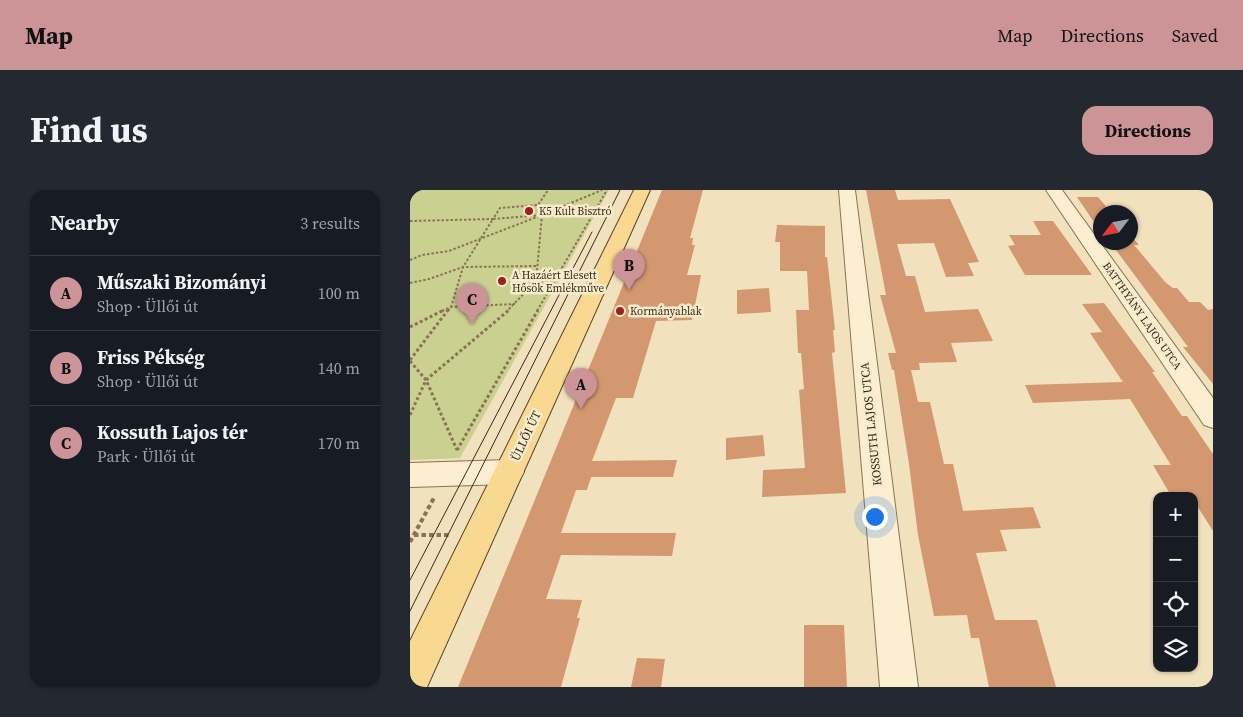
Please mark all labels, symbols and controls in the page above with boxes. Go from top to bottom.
text: Map [25,19,73,52]
text: Map [997,23,1033,48]
text: Directions [1061,23,1144,48]
text: Saved [1172,23,1218,48]
text: Find us [30,106,148,154]
button: Directions [1082,106,1213,155]
place label: K5 Kult Bisztró [539,204,611,219]
marker: K5 Kult Bisztró [523,205,535,217]
north arrow [1093,205,1138,250]
text: Nearby [50,208,120,237]
text: 3 results [300,212,360,234]
pin: B [613,249,645,290]
street label: BATTHYÁNY LAJOS UTCA [1099,259,1185,373]
place label: A Hazáért Elesett Hősök Emlékműve [512,268,604,296]
text: Műszaki Bizományi [97,269,266,295]
marker: A Hazáért Elesett Hősök Emlékműve [496,275,508,287]
text: A [61,282,71,304]
text: 100 m [318,282,360,304]
pin: C [456,283,488,324]
text: Shop · Üllői út [97,295,198,317]
place label: Kormányablak [630,304,703,319]
marker: Kormányablak [614,305,626,317]
text: Friss Pékség [97,344,205,370]
text: B [61,357,71,379]
text: 140 m [318,357,360,379]
street label: KOSSUTH LAJOS UTCA [857,361,885,487]
pin: A [565,368,597,409]
text: Shop · Üllői út [97,370,198,392]
street label: ÜLLŐI ÚT [507,408,545,464]
text: Kossuth Lajos tér [97,419,248,445]
text: C [61,432,71,454]
text: 170 m [318,432,360,454]
text: Park · Üllői út [97,445,195,467]
map controls [1153,492,1198,672]
button: + [1153,492,1198,537]
your location [862,504,888,530]
button: − [1153,537,1198,582]
button: locate [1153,582,1198,627]
button: layers [1153,627,1198,672]

